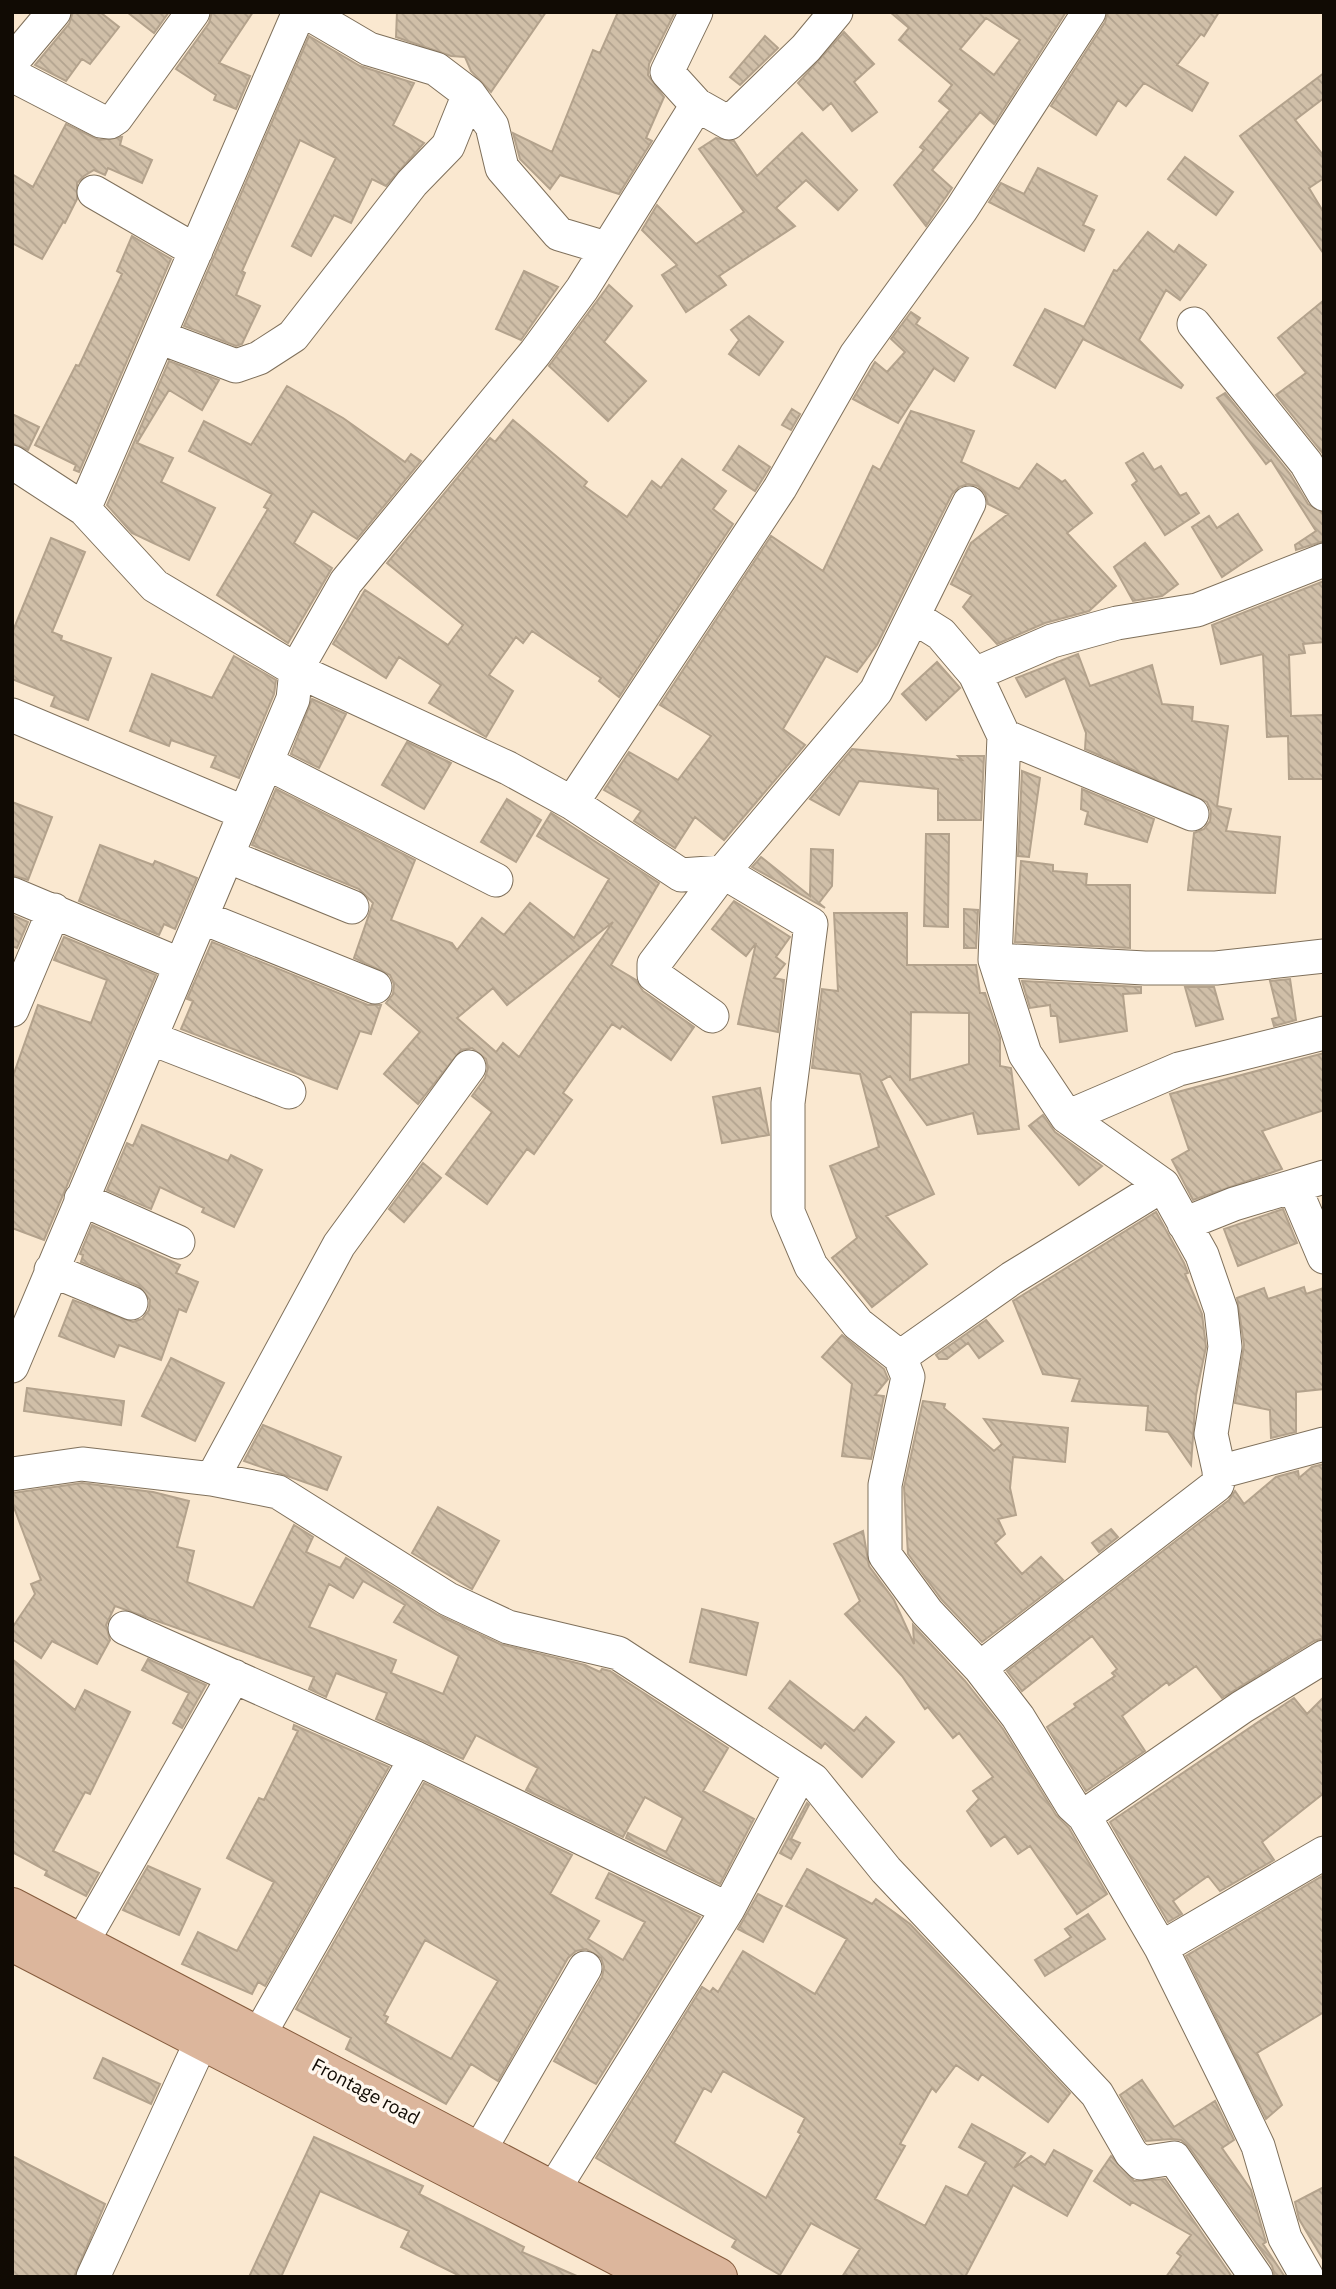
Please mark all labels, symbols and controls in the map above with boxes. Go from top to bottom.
street label: Frontage road [308,2052,424,2130]

